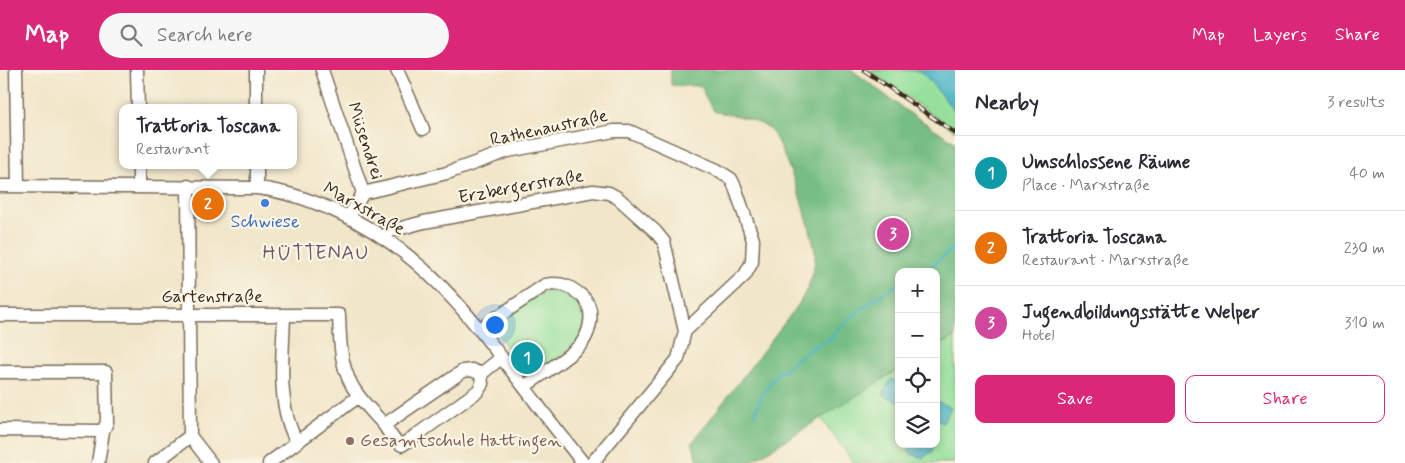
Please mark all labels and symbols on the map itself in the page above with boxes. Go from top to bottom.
street label: Müsendrei [341,99,389,183]
street label: Rathenaustraße [488,104,610,152]
street label: Erzbergerstraße [457,164,586,212]
street label: Marxstraße [319,177,409,241]
pin: 2 [192,185,224,223]
marker: Schwiese [259,197,271,209]
place label: Schwiese [231,210,299,234]
pin: 3 [877,215,909,253]
district label: HÜTTENAU [263,240,369,267]
street label: Gartenstraße [161,285,263,309]
your location [482,312,508,338]
pin: 1 [511,339,543,377]
place label: Gesamtschule Hattingen [360,429,562,455]
marker: Gesamtschule Hattingen [344,435,356,447]

